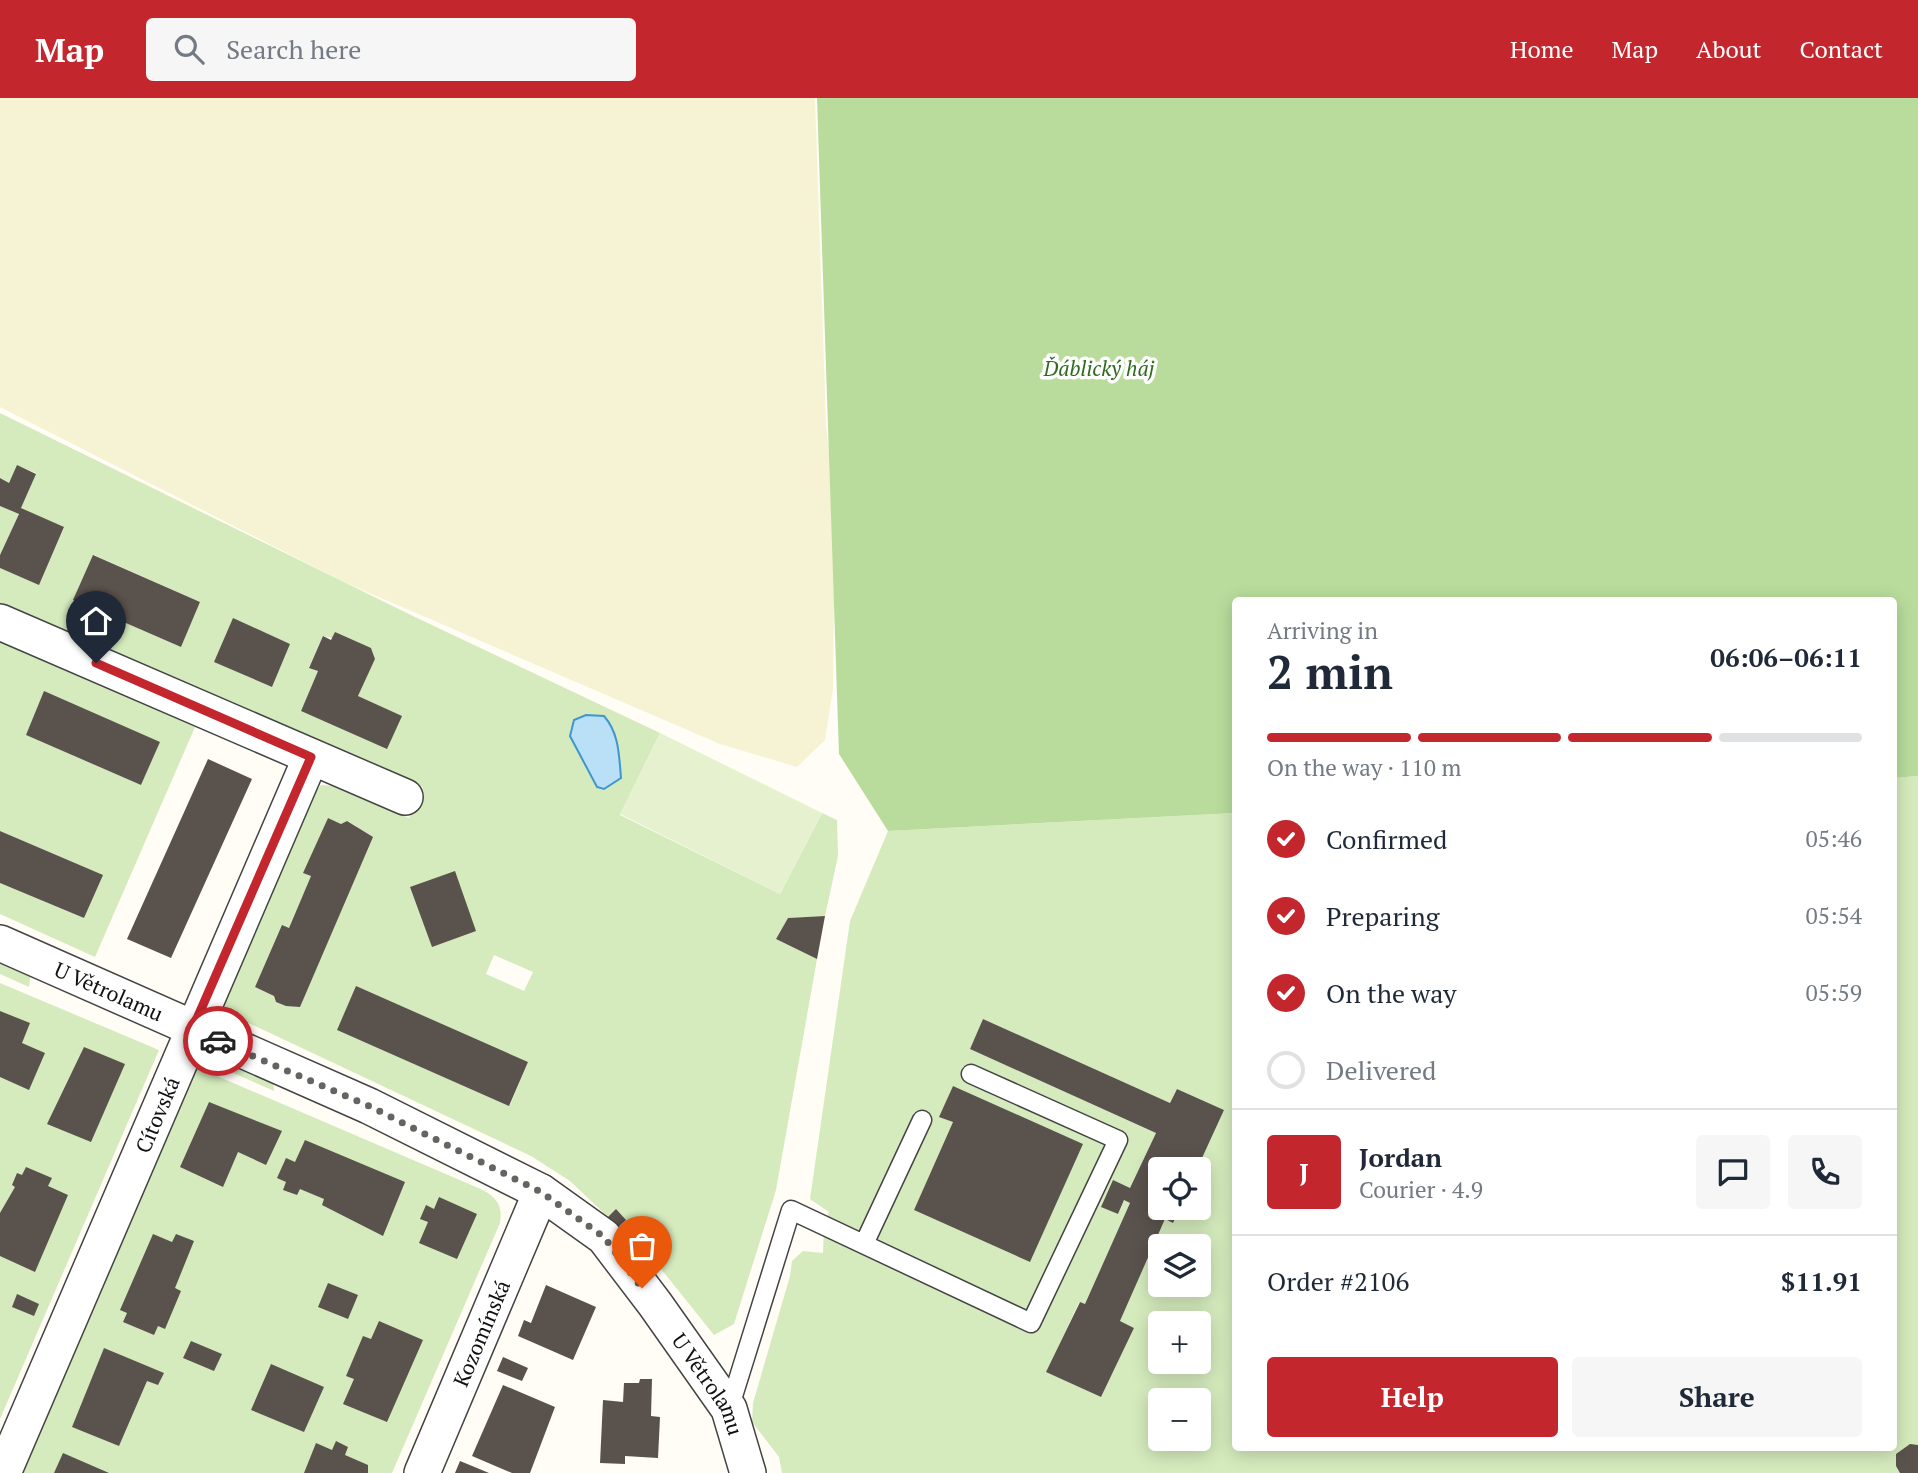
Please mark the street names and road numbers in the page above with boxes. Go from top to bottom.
street label: U Větrolamu [50,955,168,1027]
street label: Cítovská [128,1072,186,1157]
street label: Kozomínská [446,1275,516,1391]
street label: U Větrolamu [666,1327,750,1438]

